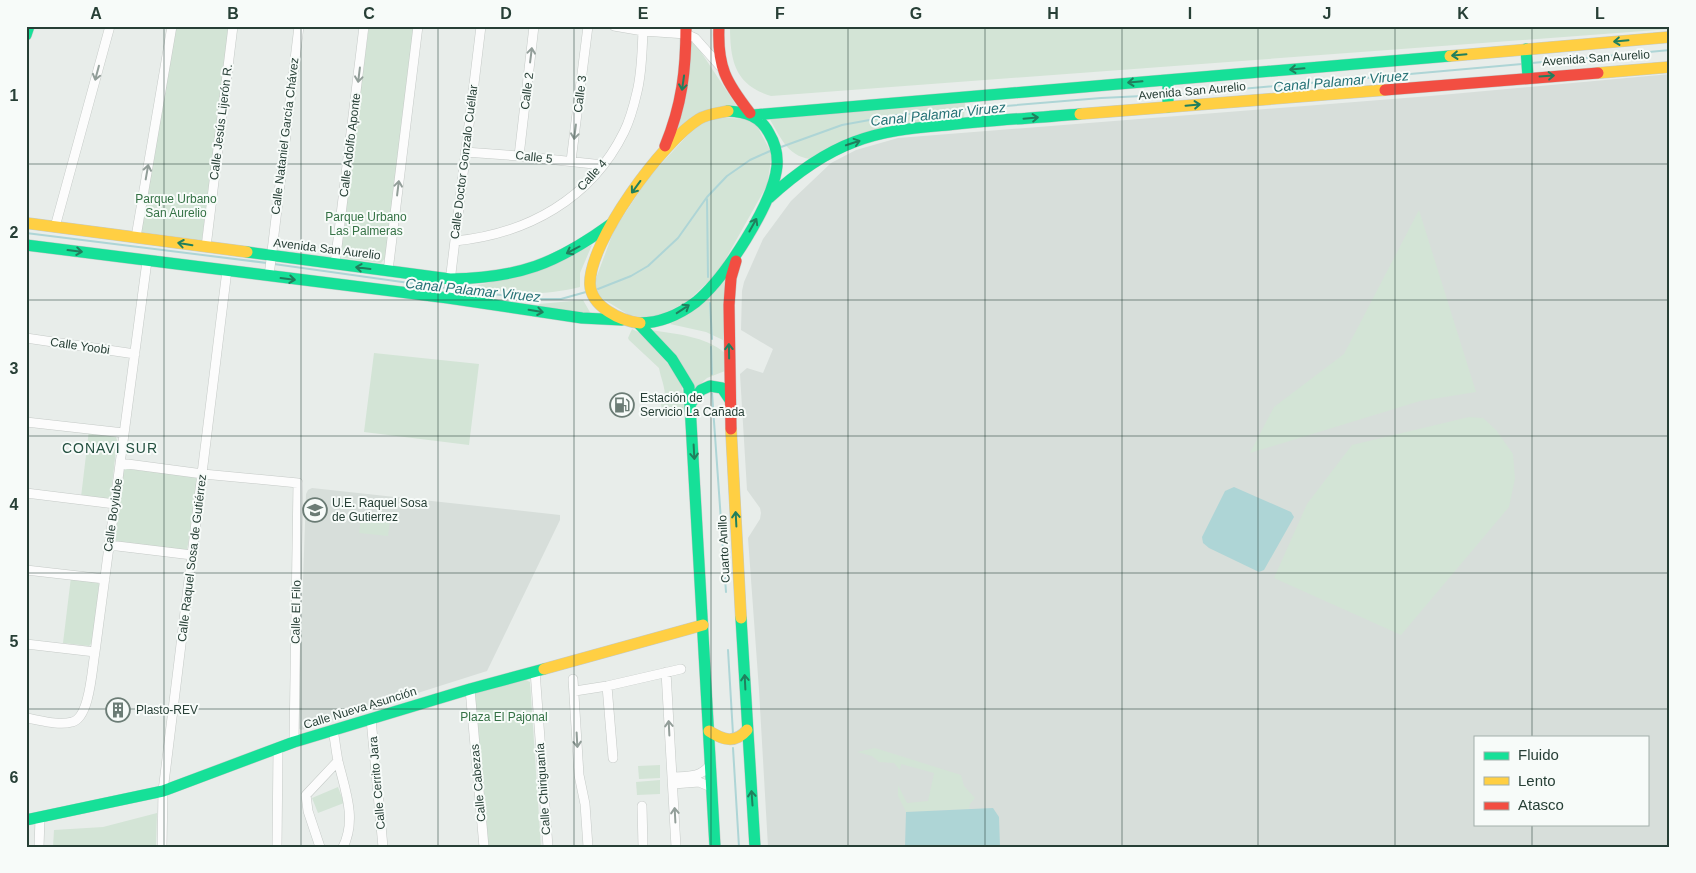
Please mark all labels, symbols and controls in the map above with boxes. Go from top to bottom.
text: A [90,5,102,22]
text: B [227,5,239,22]
text: C [363,5,375,22]
text: D [500,5,512,22]
text: E [638,5,649,22]
text: F [775,5,785,22]
text: G [910,5,922,22]
text: H [1047,5,1059,22]
text: I [1188,5,1192,22]
text: J [1323,5,1331,22]
text: K [1457,5,1469,22]
text: L [1595,5,1605,22]
one-way arrow [1613,36,1629,46]
one-way arrow [526,47,536,63]
street label: Avenida San Aurelio [1542,47,1651,69]
one-way arrow [1452,50,1468,59]
street label: Calle Nataniel García Chávez [268,57,302,215]
street label: Calle Jesús Lijerón R. [207,63,235,181]
one-way arrow [1290,64,1306,73]
one-way arrow [92,65,102,81]
one-way arrow [353,66,363,82]
water label: Canal Palamar Viruez [1273,67,1409,95]
street label: Calle 2 [518,71,536,110]
one-way arrow [1538,71,1554,80]
street label: Calle 3 [571,74,589,113]
one-way arrow [678,74,688,90]
one-way arrow [1128,78,1144,87]
street label: Avenida San Aurelio [1138,79,1247,103]
street label: Calle Doctor Gonzalo Cuéllar [448,84,480,240]
text: 1 [10,87,19,104]
street label: Calle Adolfo Aponte [337,92,363,198]
water label: Canal Palamar Viruez [870,99,1006,129]
one-way arrow [1185,100,1201,109]
one-way arrow [1023,113,1039,123]
one-way arrow [570,123,580,139]
one-way arrow [845,137,861,147]
street label: Calle 5 [515,148,554,166]
street label: Calle 4 [574,156,610,194]
one-way arrow [142,164,152,180]
one-way arrow [393,180,403,196]
one-way arrow [631,180,641,194]
park label: Parque Urbano San Aurelio [135,192,217,220]
park label: Parque Urbano Las Palmeras [325,210,407,238]
one-way arrow [748,219,758,233]
text: 2 [10,224,19,241]
street label: Avenida San Aurelio [273,235,382,263]
one-way arrow [177,239,193,249]
one-way arrow [565,245,580,255]
one-way arrow [66,247,82,257]
one-way arrow [356,263,372,273]
one-way arrow [280,274,296,284]
water label: Canal Palamar Viruez [405,275,541,305]
one-way arrow [676,304,690,314]
one-way arrow [527,306,543,316]
street label: Calle Yoobi [49,335,111,357]
one-way arrow [724,343,734,360]
text: 3 [10,360,19,377]
place label: Estación de Servicio La Cañada [640,391,745,419]
fuel station icon: Estación de Servicio La Cañada [609,392,635,418]
district label: CONAVI SUR [62,440,158,456]
one-way arrow [689,444,698,460]
street label: Calle Raquel Sosa de Gutiérrez [175,473,209,643]
street label: Calle Boyiube [101,477,125,553]
text: 4 [10,496,19,513]
place label: U.E. Raquel Sosa de Gutierrez [332,496,428,524]
school or university icon: U.E. Raquel Sosa de Gutierrez [302,497,328,523]
one-way arrow [732,512,741,528]
street label: Cuarto Anillo [715,514,733,583]
street label: Calle El Filo [288,580,304,644]
text: 5 [10,633,19,650]
one-way arrow [740,674,749,690]
street label: Calle Nueva Asunción [302,684,418,732]
building icon: Plasto-REV [105,697,131,723]
place label: Plasto-REV [136,703,198,717]
park label: Plaza El Pajonal [460,710,548,724]
one-way arrow [665,720,674,736]
one-way arrow [573,731,582,747]
street label: Calle Cerrito Jara [366,736,388,830]
legend [1474,736,1648,826]
street label: Calle Chiriguanía [533,742,553,835]
street label: Calle Cabezas [468,744,488,822]
text: Fluido [1518,746,1559,763]
text: 6 [10,769,19,786]
text: Lento [1518,772,1556,789]
one-way arrow [747,790,756,806]
text: Atasco [1518,796,1564,813]
one-way arrow [670,808,679,824]

